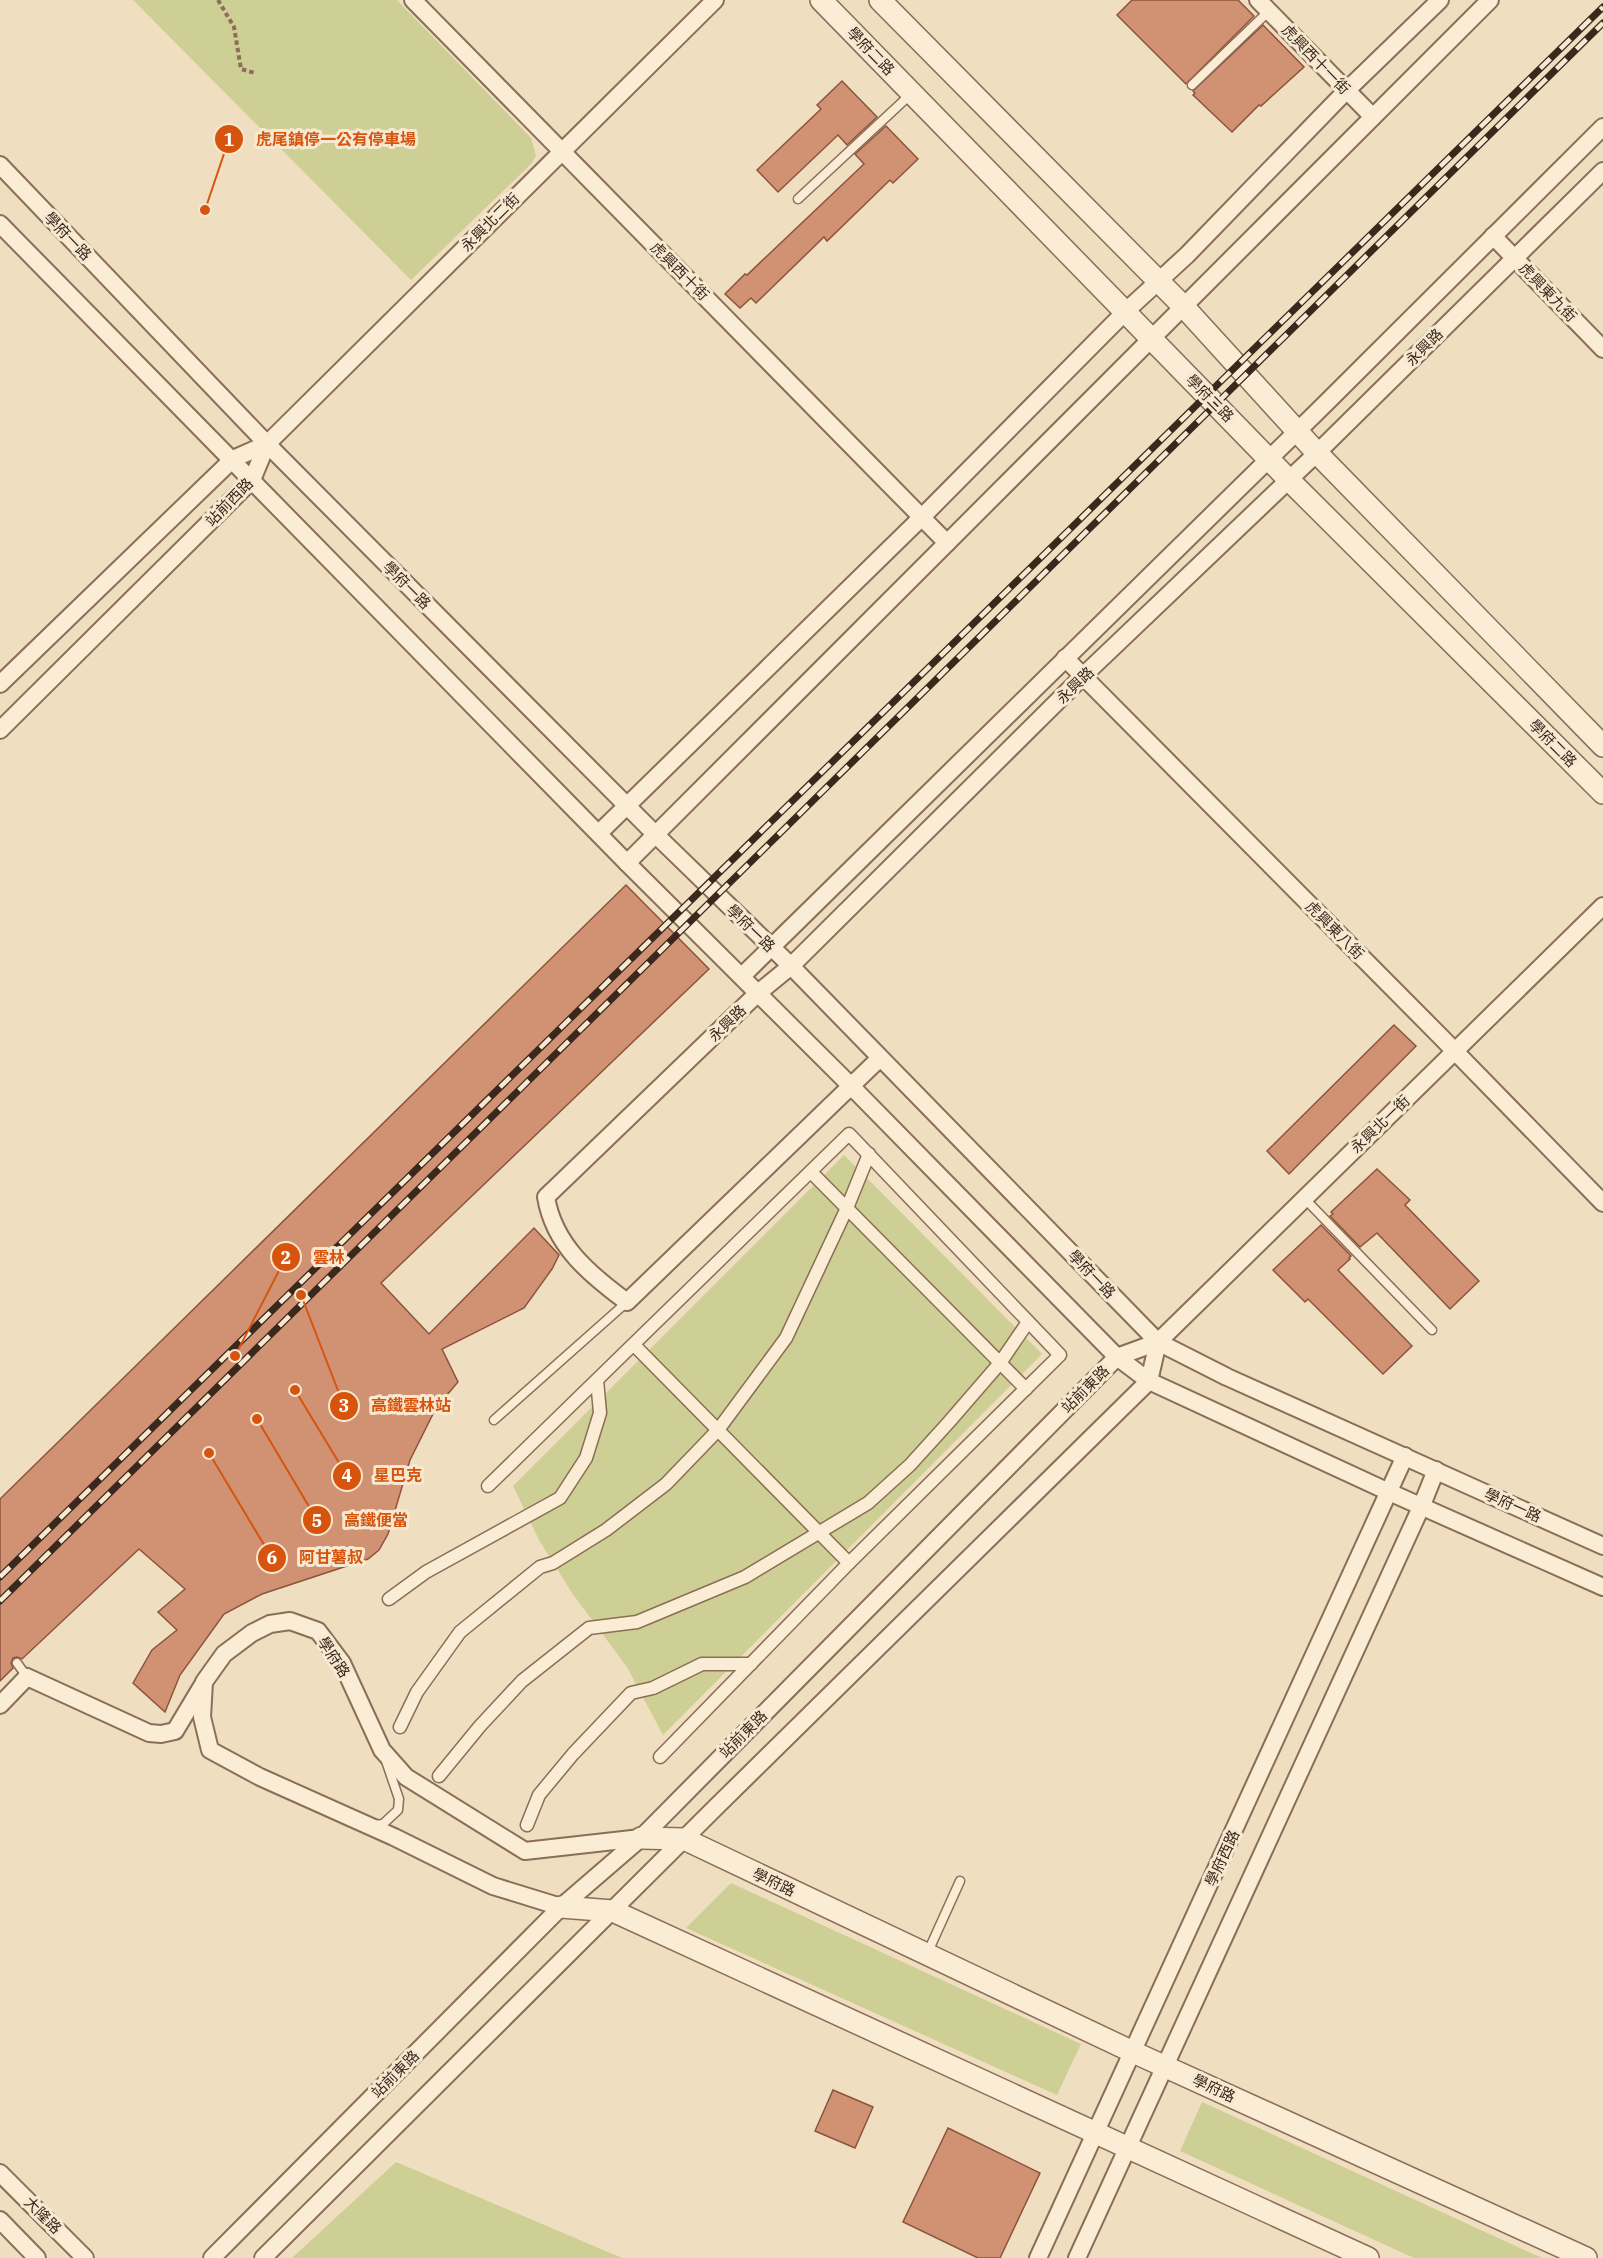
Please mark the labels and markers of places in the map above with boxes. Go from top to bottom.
callout: 虎尾鎮停一公有停車場 [214,122,428,156]
callout: 雲林 [271,1240,357,1274]
callout: 高鐵雲林站 [329,1389,463,1423]
callout: 星巴克 [332,1459,434,1493]
callout: 高鐵便當 [302,1503,420,1537]
callout: 阿甘薯叔 [257,1541,375,1575]

